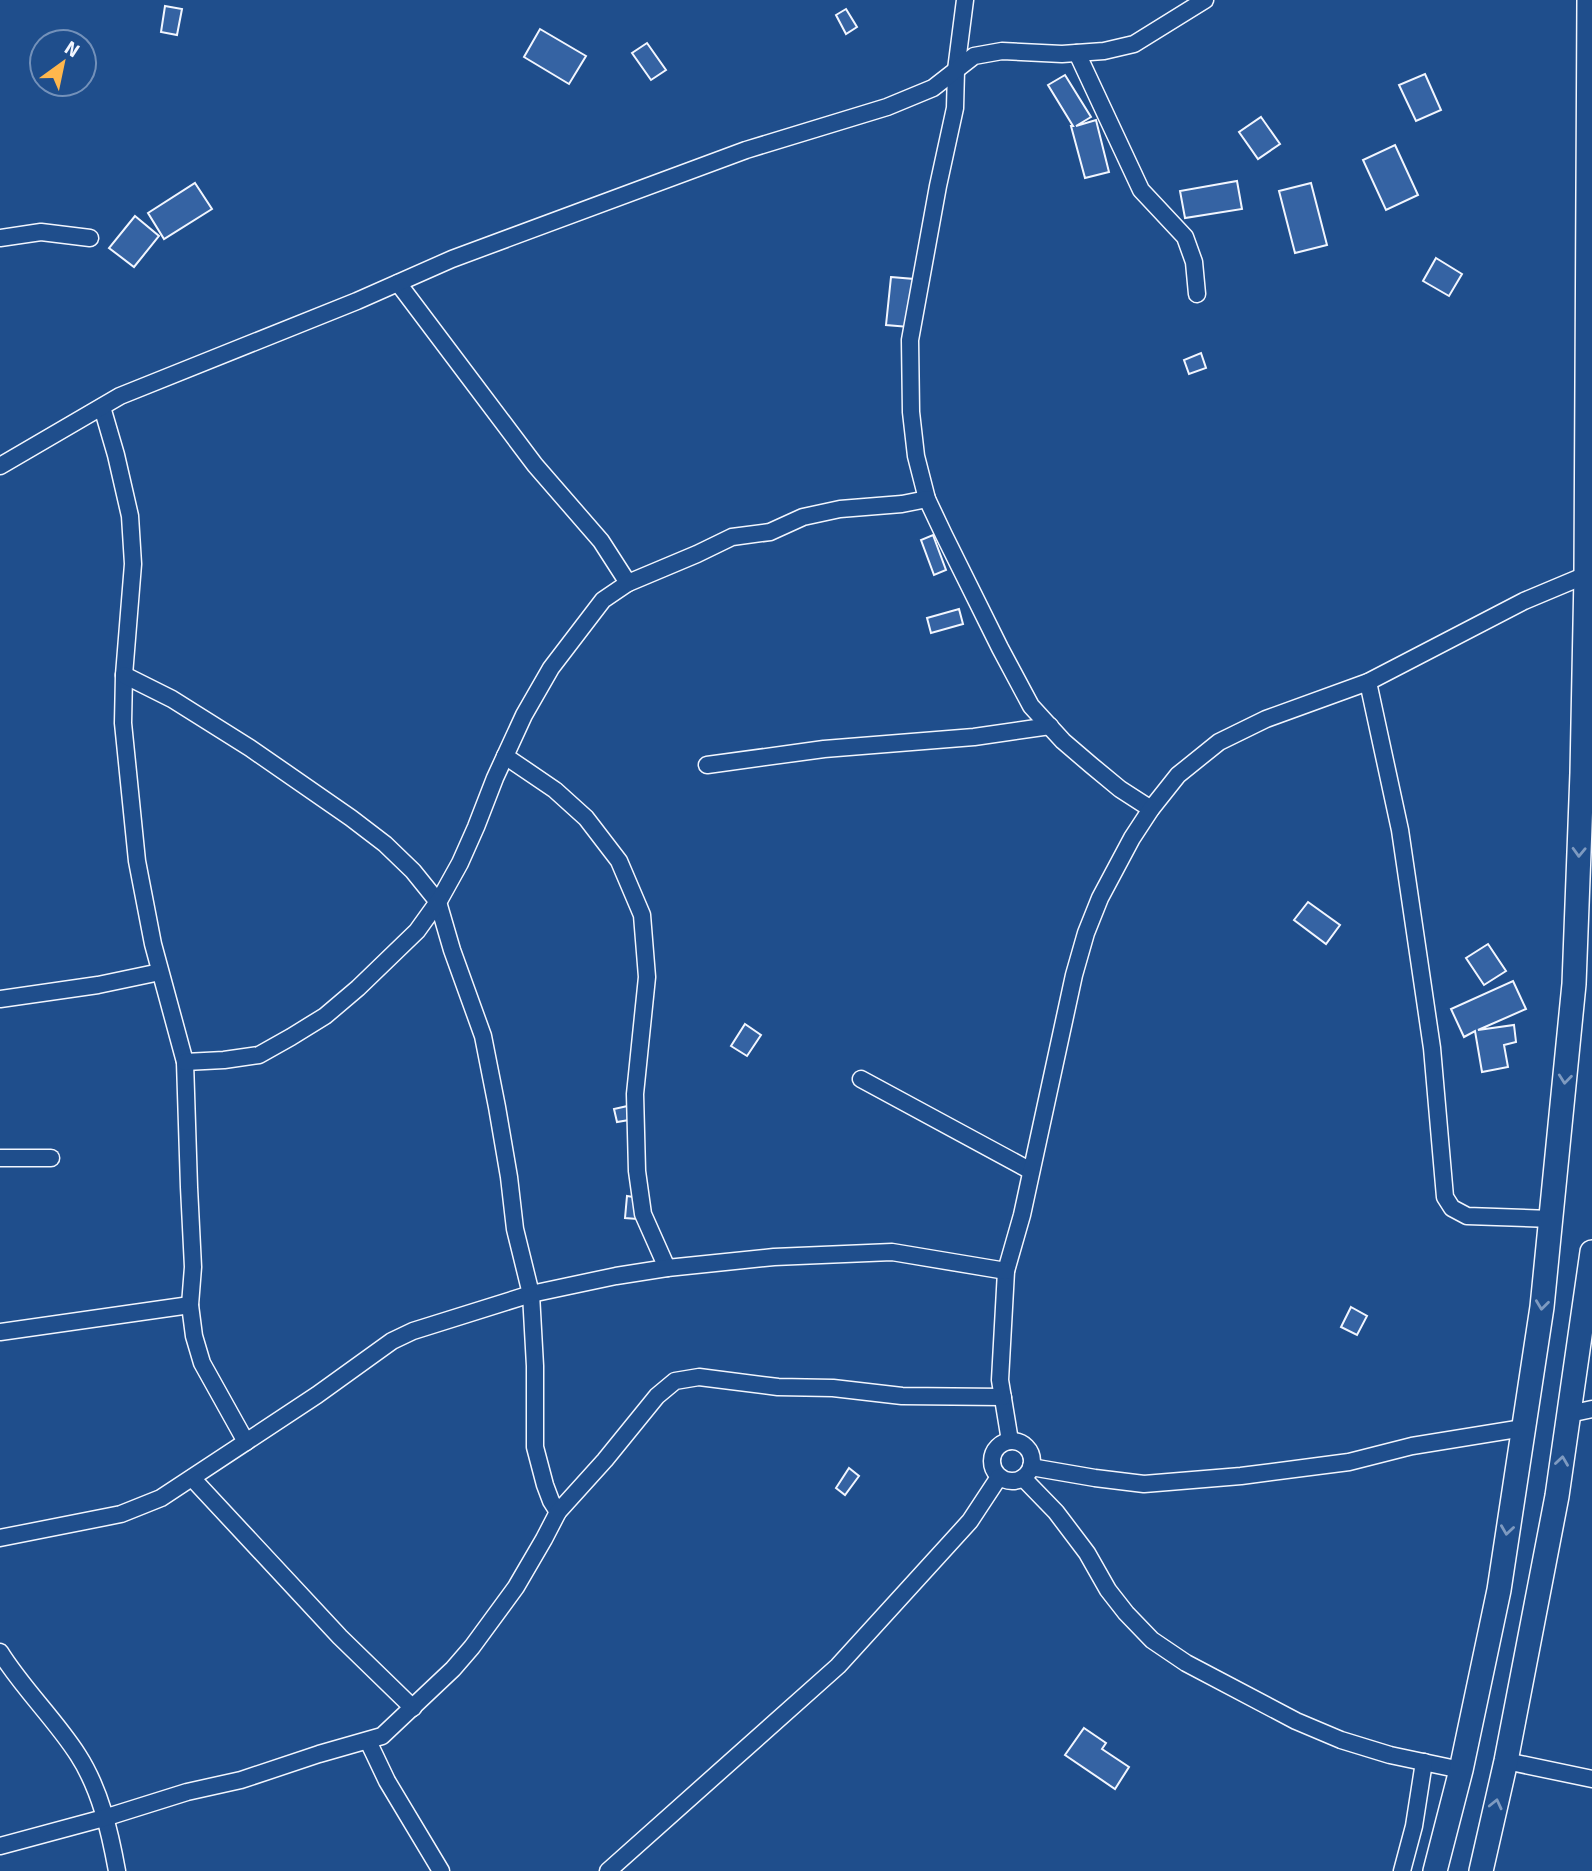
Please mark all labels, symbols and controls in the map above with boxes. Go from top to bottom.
north arrow [28,28,98,98]
text: N [60,36,84,63]
one-way arrow [1572,847,1587,858]
one-way arrow [1557,1073,1572,1085]
one-way arrow [1534,1300,1549,1311]
one-way arrow [1554,1455,1569,1467]
one-way arrow [1500,1524,1515,1536]
one-way arrow [1488,1799,1502,1811]

